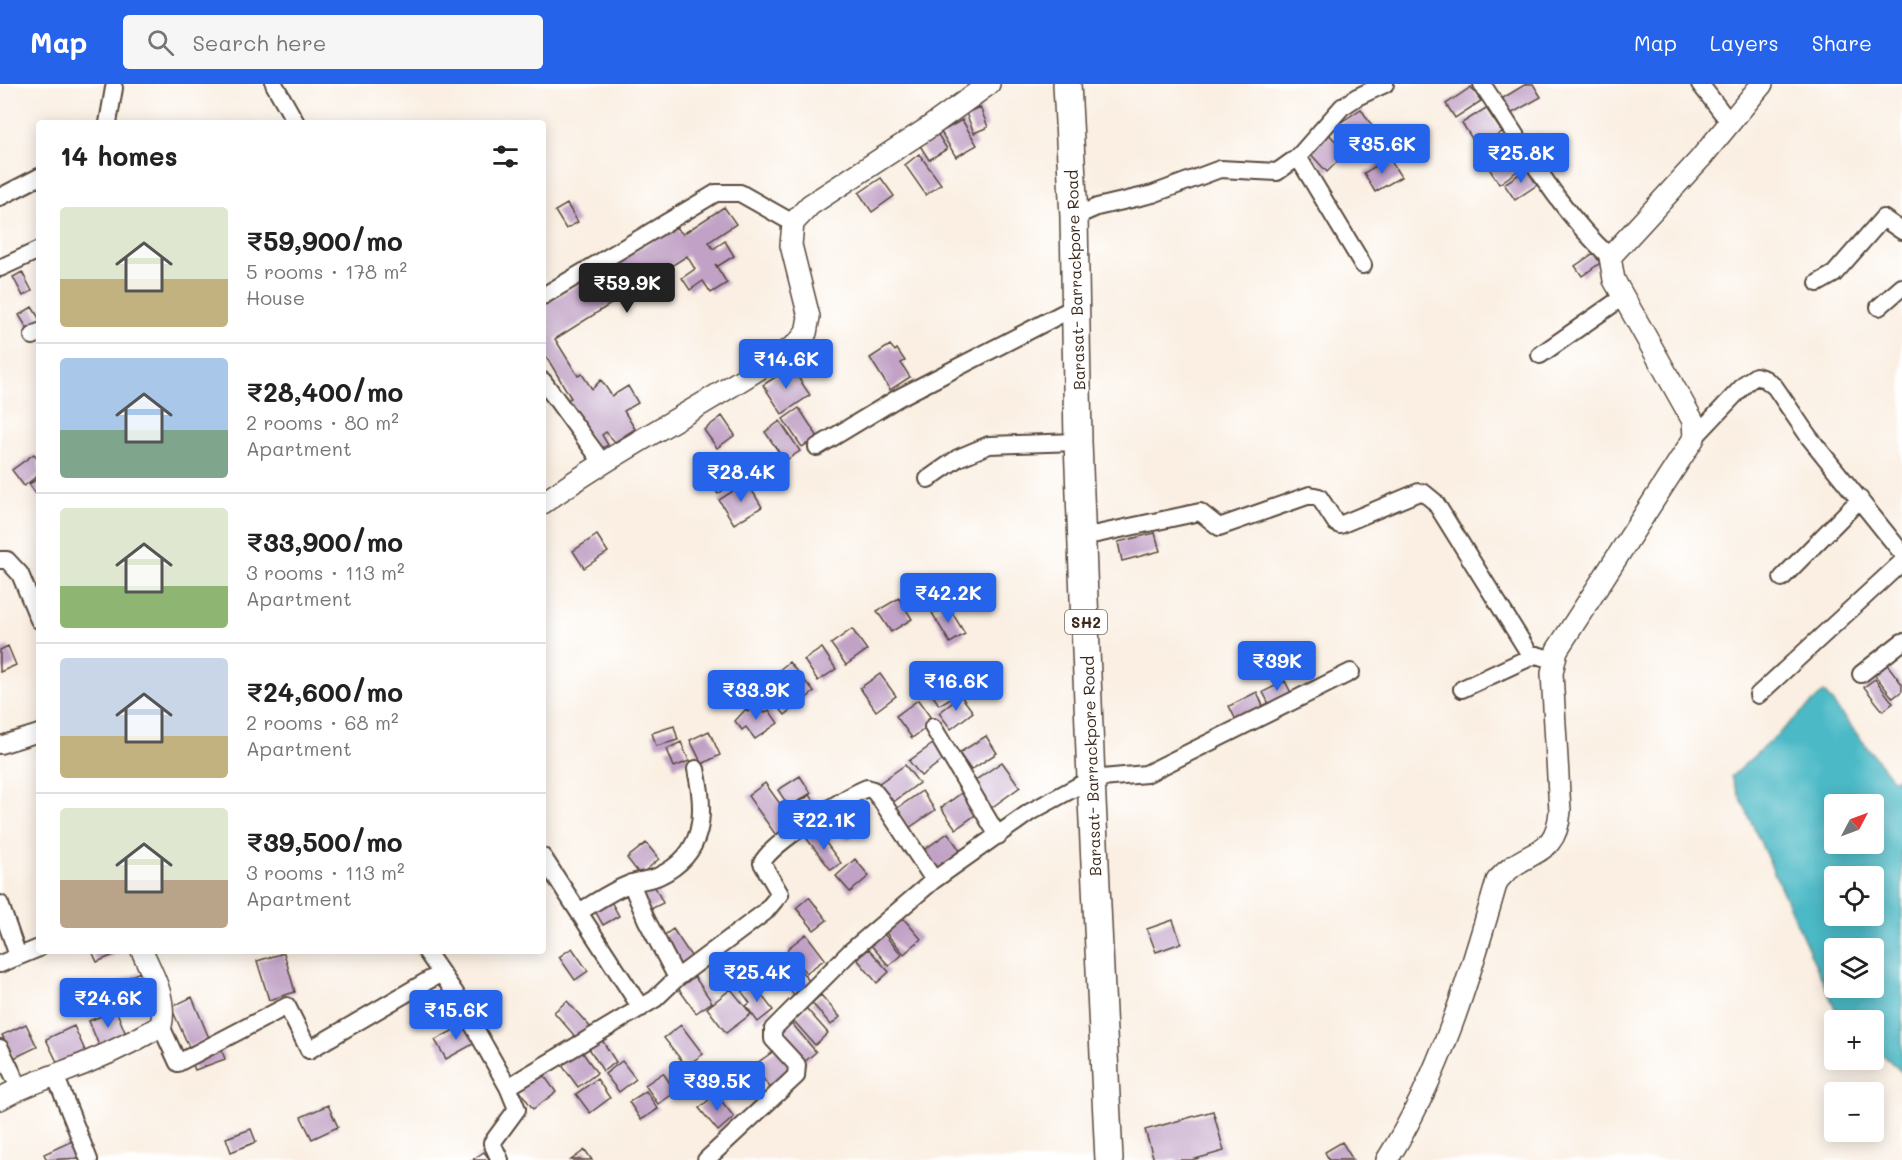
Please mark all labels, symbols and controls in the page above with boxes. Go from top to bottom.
search box [123,15,543,69]
text: Map [30,24,87,60]
icon: search [144,26,177,59]
text: Search here [192,28,326,57]
text: Map [1634,29,1677,56]
text: Layers [1710,29,1779,56]
text: Share [1812,29,1872,56]
pin: ₹35.6K [1333,124,1431,175]
text: ₹35.6K [1348,130,1416,156]
pin: ₹25.8K [1472,133,1570,184]
text: 14 homes [60,139,178,173]
text: ₹25.8K [1487,139,1555,165]
icon: filters [489,140,522,173]
street label: Barasat- Barrackpore Road [1061,169,1089,391]
text: ₹59,900/mo [246,224,403,258]
icon: home [108,231,180,303]
text: 5 rooms · 178 m² [246,258,407,284]
pin: ₹59.9K [578,263,676,314]
text: ₹59.9K [593,269,661,295]
text: House [246,284,305,310]
pin: ₹14.6K [737,339,835,390]
text: ₹14.6K [753,345,819,371]
text: ₹28,400/mo [246,375,403,409]
icon: home [108,382,180,454]
text: 2 rooms · 80 m² [246,409,399,435]
text: Apartment [246,435,352,461]
pin: ₹28.4K [692,452,790,503]
text: ₹28.4K [707,458,775,484]
text: ₹33,900/mo [246,525,403,559]
icon: home [108,532,180,604]
text: 3 rooms · 113 m² [246,559,405,585]
pin: ₹42.2K [899,573,997,624]
text: ₹42.2K [914,579,982,605]
text: Apartment [246,585,352,611]
road number: SH2 [1065,610,1107,634]
pin: ₹39K [1241,641,1313,692]
text: ₹39K [1252,647,1302,673]
street label: Barasat- Barrackpore Road [1077,655,1105,877]
pin: ₹16.6K [907,661,1005,712]
text: ₹16.6K [923,667,989,693]
pin: ₹33.9K [707,670,805,721]
text: ₹24,600/mo [246,675,403,709]
text: ₹33.9K [722,676,790,702]
icon: home [108,682,180,754]
text: 2 rooms · 68 m² [246,709,399,735]
text: Apartment [246,735,352,761]
north arrow [1824,794,1884,854]
map controls [1824,794,1884,1142]
pin: ₹22.1K [775,800,873,851]
text: ₹22.1K [792,806,856,832]
text: ₹39,500/mo [246,825,403,859]
icon: home [108,832,180,904]
text: 3 rooms · 113 m² [246,859,405,885]
button: locate [1824,866,1884,926]
text: Apartment [246,885,352,911]
button: layers [1824,938,1884,998]
pin: ₹25.4K [708,952,806,1003]
text: ₹25.4K [723,958,791,984]
pin: ₹24.6K [59,978,157,1029]
text: ₹24.6K [74,984,142,1010]
pin: ₹15.6K [407,990,505,1041]
text: ₹15.6K [423,996,489,1022]
button: + [1824,1010,1884,1070]
pin: ₹39.5K [668,1061,766,1112]
text: ₹39.5K [683,1067,751,1093]
button: − [1824,1082,1884,1142]

